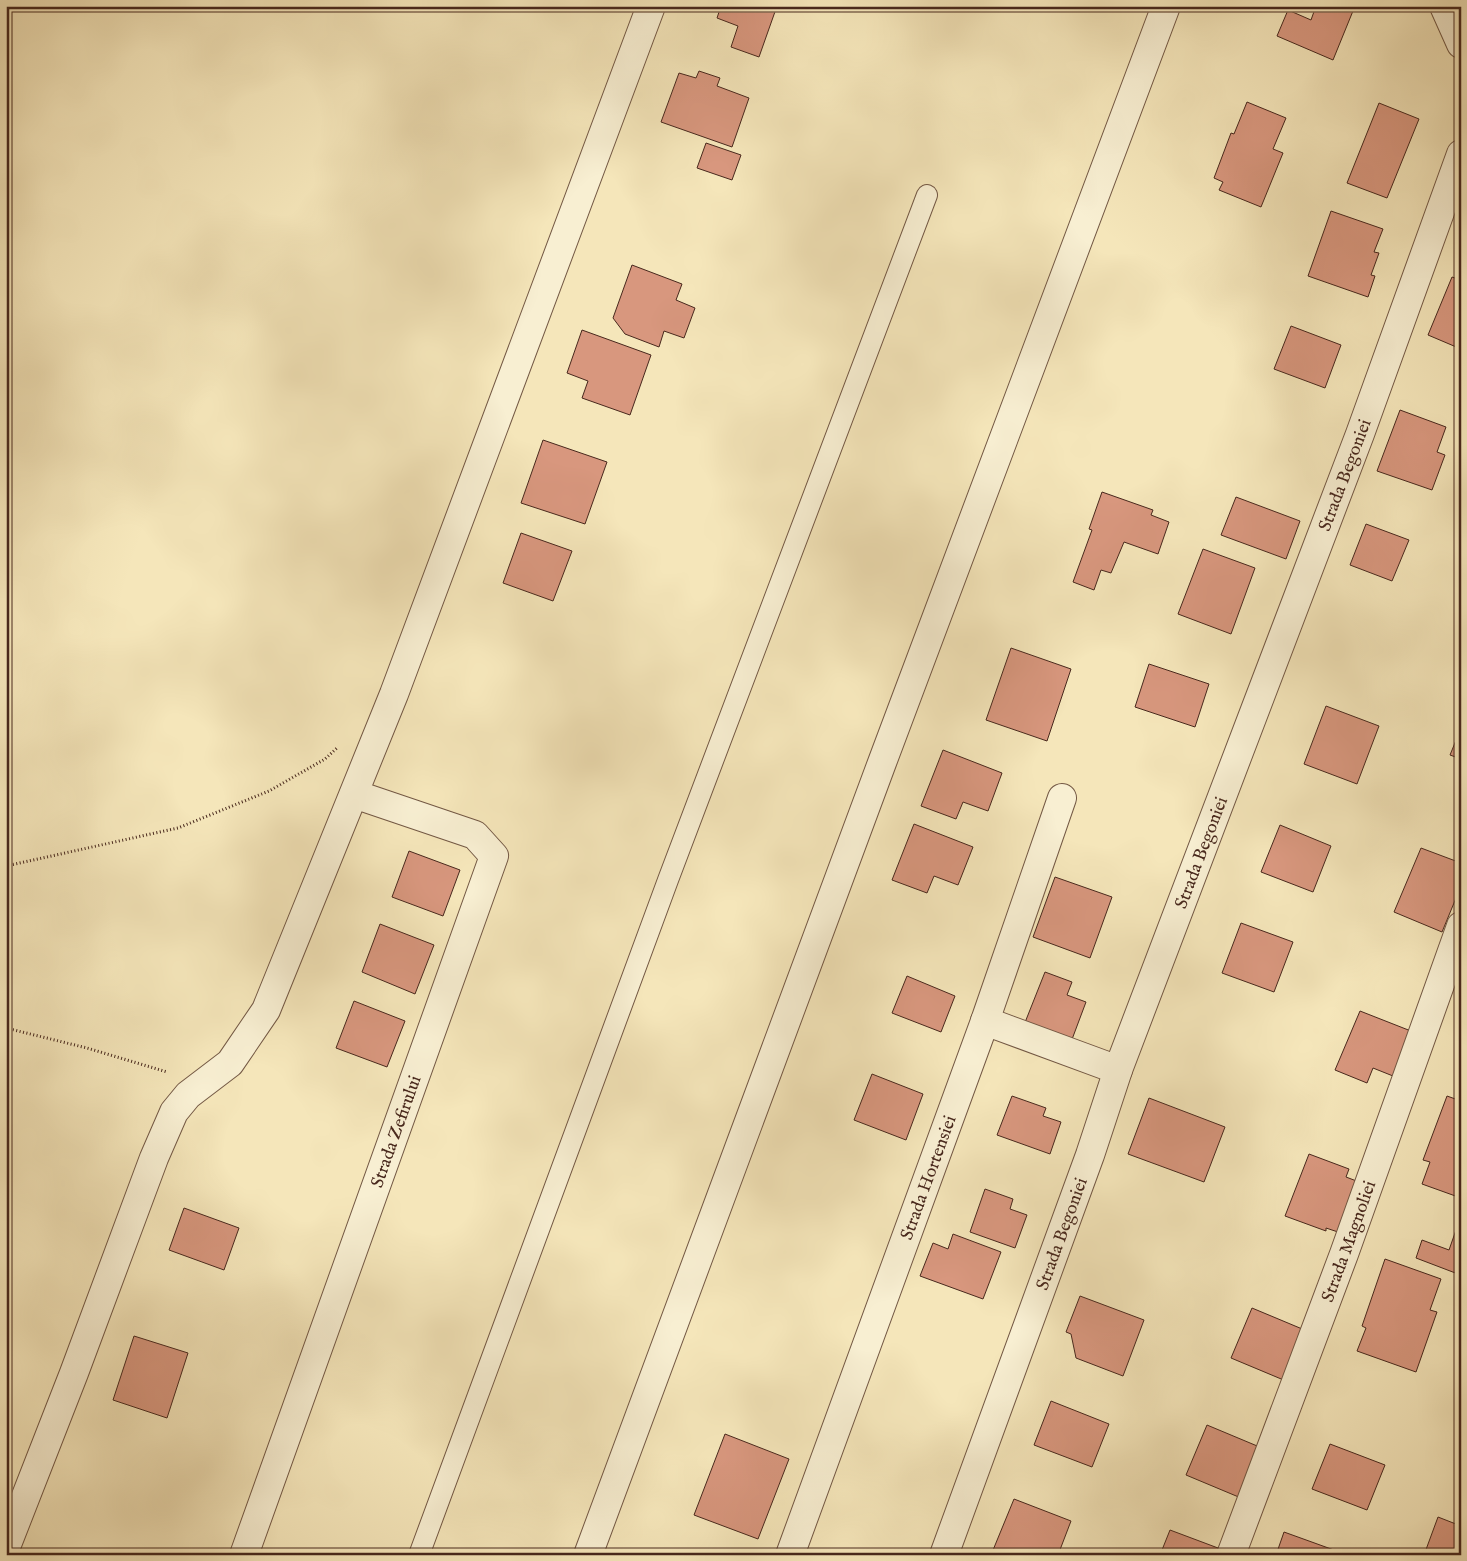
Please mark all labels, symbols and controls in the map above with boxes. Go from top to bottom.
street label: Strada Begoniei [1314,416,1377,535]
street label: Strada Begoniei [1170,794,1234,912]
street label: Strada Zefirului [366,1072,428,1191]
street label: Strada Hortensiei [896,1112,963,1243]
street label: Strada Begoniei [1032,1175,1094,1294]
street label: Strada Magnoliei [1317,1178,1382,1306]

